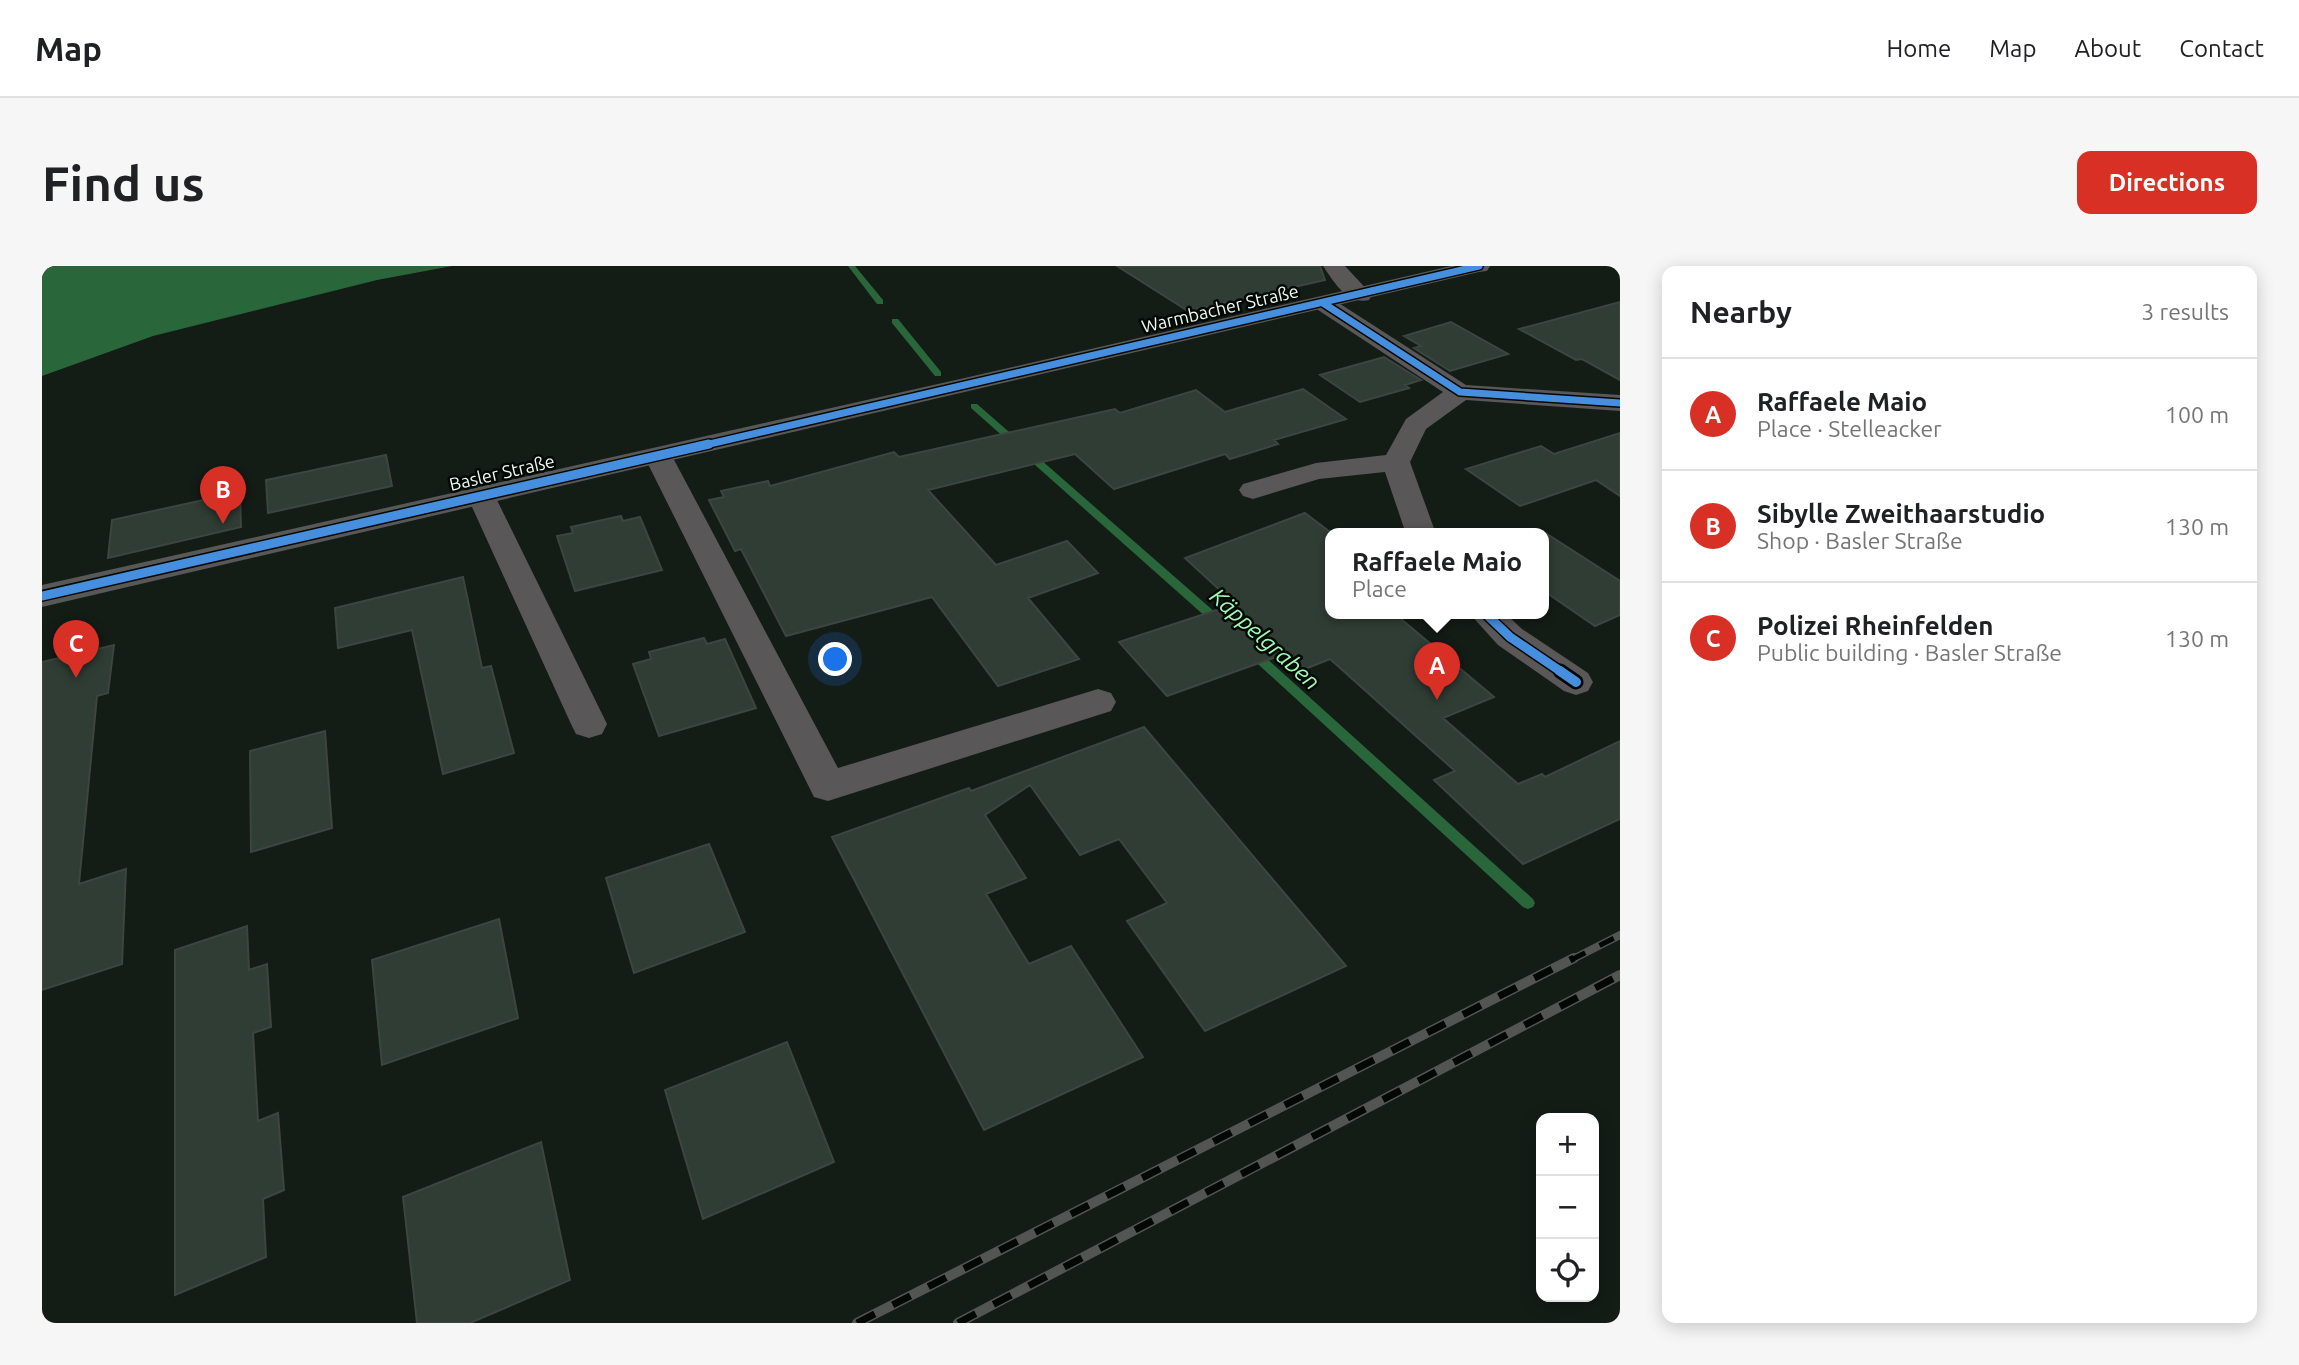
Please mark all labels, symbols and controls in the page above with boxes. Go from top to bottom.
text: Map [35,30,102,67]
text: Home [1886,35,1951,62]
text: Map [1989,35,2036,62]
text: About [2074,35,2141,62]
text: Contact [2179,35,2264,62]
button: Directions [2077,151,2257,214]
text: Find us [42,155,205,210]
street label: Warmbacher Straße [1139,280,1300,336]
text: Nearby [1690,295,1792,329]
text: 3 results [2141,299,2229,324]
text: Raffaele Maio [1757,387,1927,416]
text: A [1705,402,1721,427]
text: 100 m [2165,402,2229,427]
text: Place · Stelleacker [1757,416,1942,441]
street label: Basler Straße [447,450,556,494]
pin: B [200,466,246,524]
text: Sibylle Zweithaarstudio [1757,499,2045,528]
text: B [1705,514,1721,539]
text: 130 m [2165,514,2229,539]
popup [1325,528,1549,619]
text: Shop · Basler Straße [1757,528,1963,553]
text: Raffaele Maio [1352,547,1522,576]
text: Place [1352,576,1407,601]
water label: Käppelgraben [1205,583,1325,694]
text: Polizei Rheinfelden [1757,611,1993,640]
pin: C [53,620,99,678]
text: C [1706,626,1720,651]
text: 130 m [2165,626,2229,651]
text: Public building · Basler Straße [1757,640,2062,665]
your location [818,642,852,676]
pin: A [1414,642,1460,700]
map controls [1536,1113,1599,1302]
button: + [1536,1113,1599,1176]
button: − [1536,1176,1599,1239]
button: locate [1536,1239,1599,1302]

